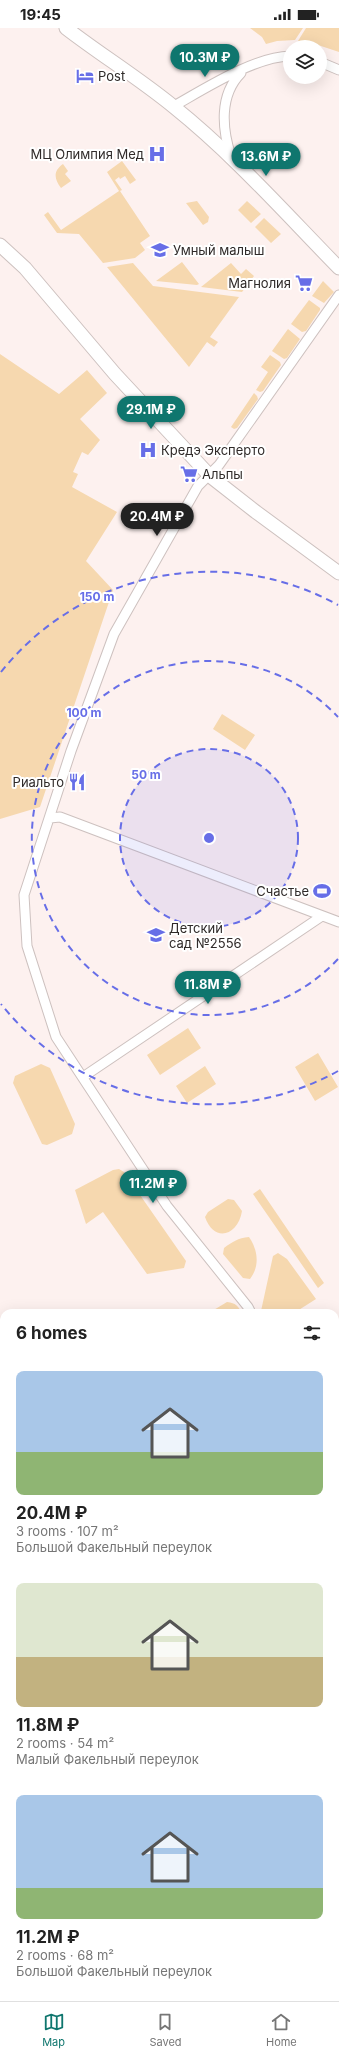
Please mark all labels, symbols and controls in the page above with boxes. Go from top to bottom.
text: 19:45 [20,5,61,24]
map controls [283,40,327,84]
button: layers [283,40,327,84]
pin: 10.3M ₽ [168,44,242,78]
text: 10.3M ₽ [179,49,231,65]
hotel icon: Post [75,66,95,86]
place label: Post [98,68,125,84]
pin: 13.6M ₽ [229,143,303,177]
hospital icon: МЦ Олимпия Мед [147,144,167,164]
place label: МЦ Олимпия Мед [30,146,144,162]
text: 13.6M ₽ [241,148,291,164]
school or university icon: Умный малыш [150,240,170,260]
place label: Умный малыш [173,242,264,258]
supermarket icon: Магнолия [294,273,314,293]
place label: Магнолия [228,275,291,291]
pin: 29.1M ₽ [114,396,188,430]
text: 29.1M ₽ [126,401,176,417]
hospital icon: Кредэ Эксперто [138,440,158,460]
place label: Кредэ Эксперто [161,442,265,458]
supermarket icon: Альпы [179,464,199,484]
place label: Альпы [202,466,243,482]
pin: 20.4M ₽ [120,503,194,537]
text: 20.4M ₽ [130,508,184,524]
text: 150 m [80,589,114,604]
text: 100 m [66,705,102,720]
text: 50 m [131,767,161,782]
restaurant icon: Риальто [67,772,87,792]
place label: Риальто [13,774,64,790]
centre of rings [202,831,216,845]
sports icon: Счастье [312,881,332,901]
place label: Счастье [256,883,309,899]
place label: Детский сад №2556 [169,920,242,951]
school or university icon: Детский сад №2556 [146,925,166,945]
pin: 11.8M ₽ [171,971,245,1005]
text: 11.8M ₽ [184,976,232,992]
pin: 11.2M ₽ [116,1170,190,1204]
text: 11.2M ₽ [129,1175,177,1191]
icon: filters [301,1322,323,1344]
text: 6 homes [16,1323,87,1343]
icon: home [134,1397,206,1469]
text: 20.4M ₽ [16,1503,87,1523]
text: 3 rooms · 107 m² [16,1523,119,1539]
text: Большой Факельный переулок [16,1539,212,1555]
icon: home [134,1609,206,1681]
text: 11.8M ₽ [16,1715,79,1735]
text: 2 rooms · 54 m² [16,1735,114,1751]
text: Малый Факельный переулок [16,1751,199,1767]
icon: home [134,1821,206,1893]
text: 11.2M ₽ [16,1927,80,1947]
text: 2 rooms · 68 m² [16,1947,114,1963]
text: Большой Факельный переулок [16,1963,212,1979]
tab: Map [42,2011,65,2049]
tab: Saved [149,2011,182,2049]
tab: Home [266,2011,297,2049]

